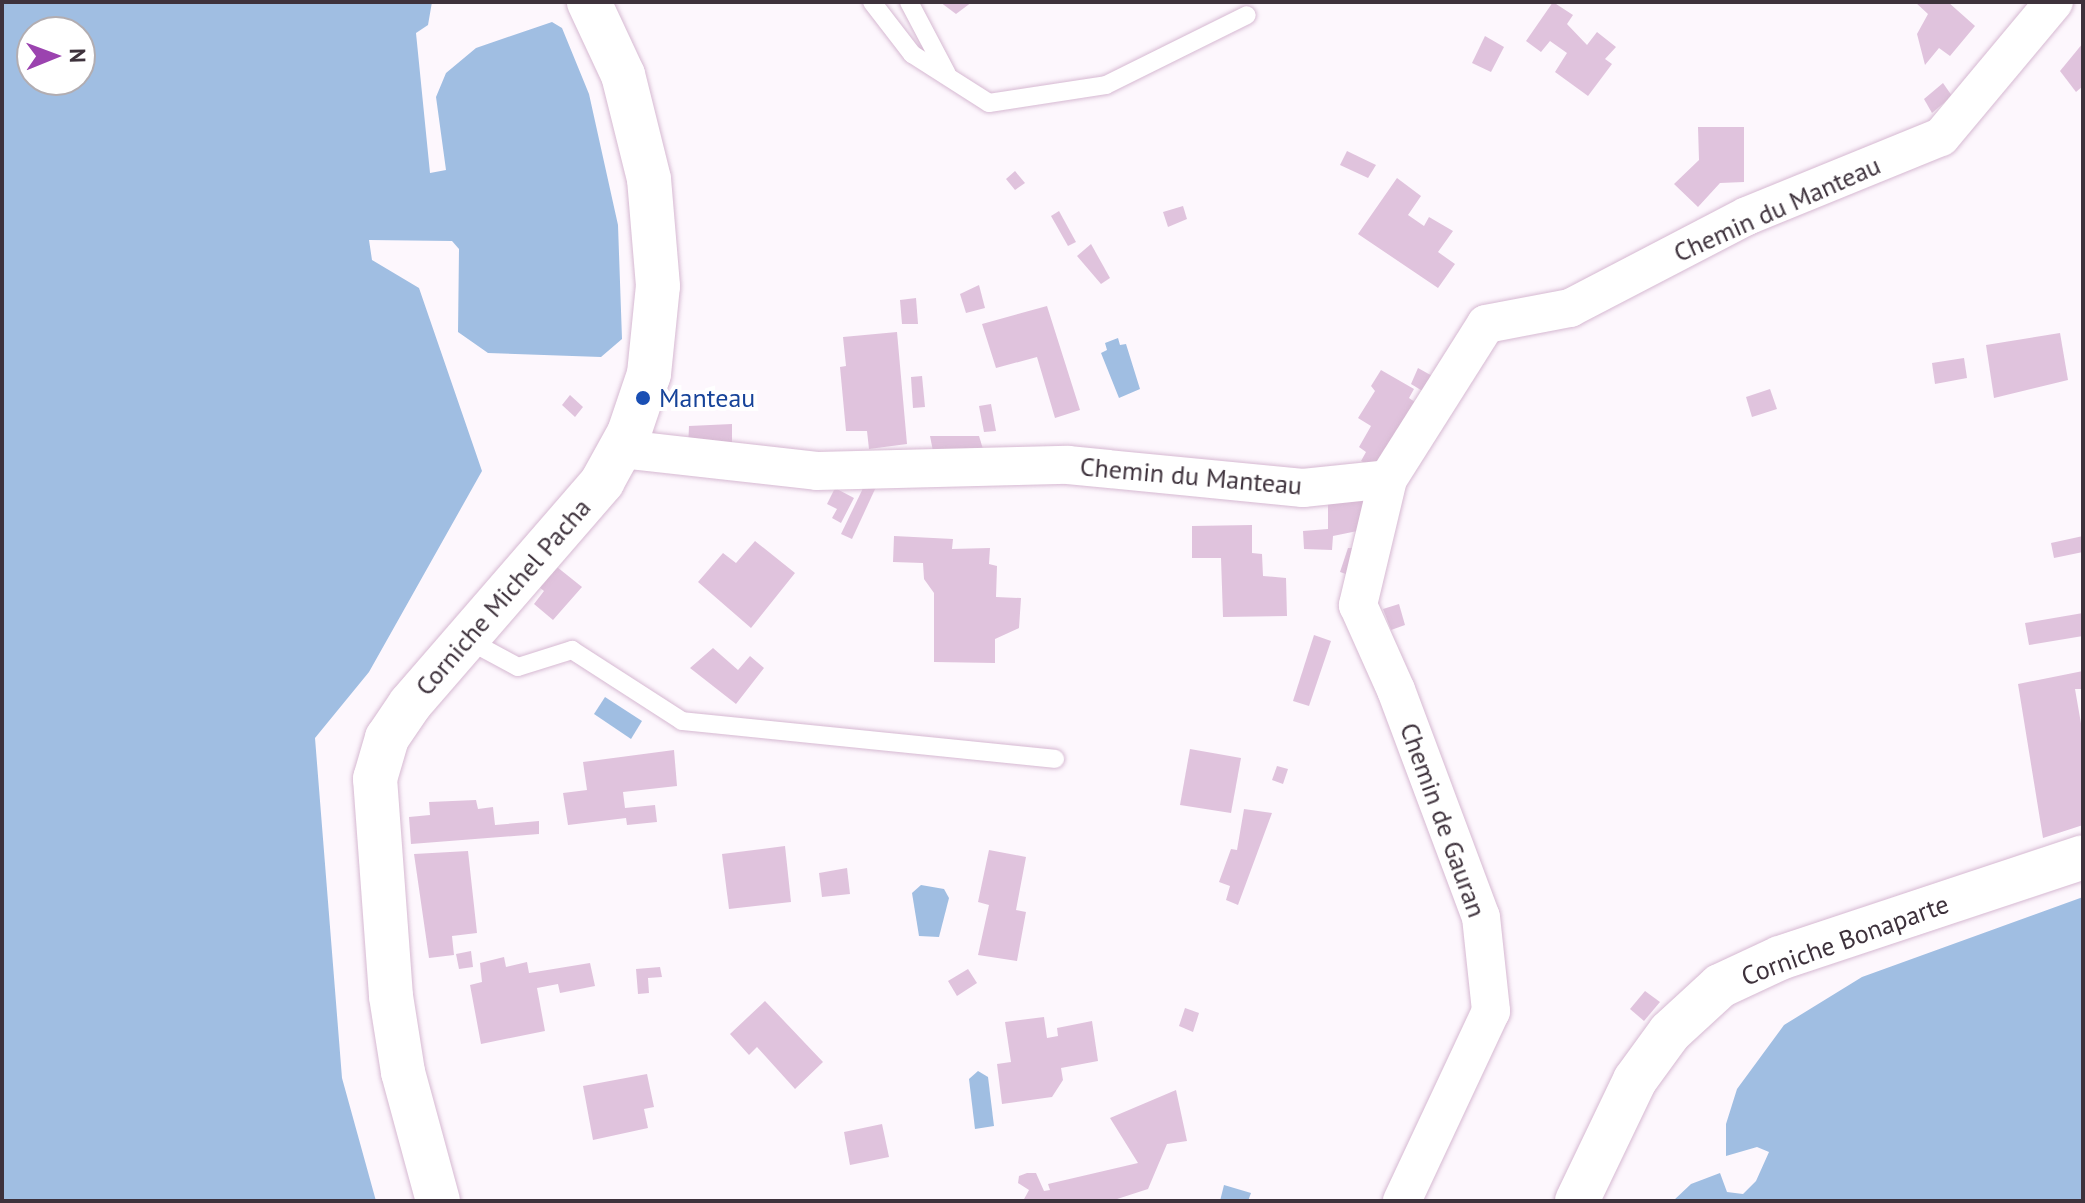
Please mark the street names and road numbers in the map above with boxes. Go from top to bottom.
street label: Chemin du Manteau [1669,149,1885,269]
street label: Chemin du Manteau [1079,451,1303,501]
street label: Corniche Michel Pacha [409,492,597,702]
street label: Chemin de Gauran [1393,719,1493,921]
street label: Corniche Bonaparte [1737,888,1953,992]

